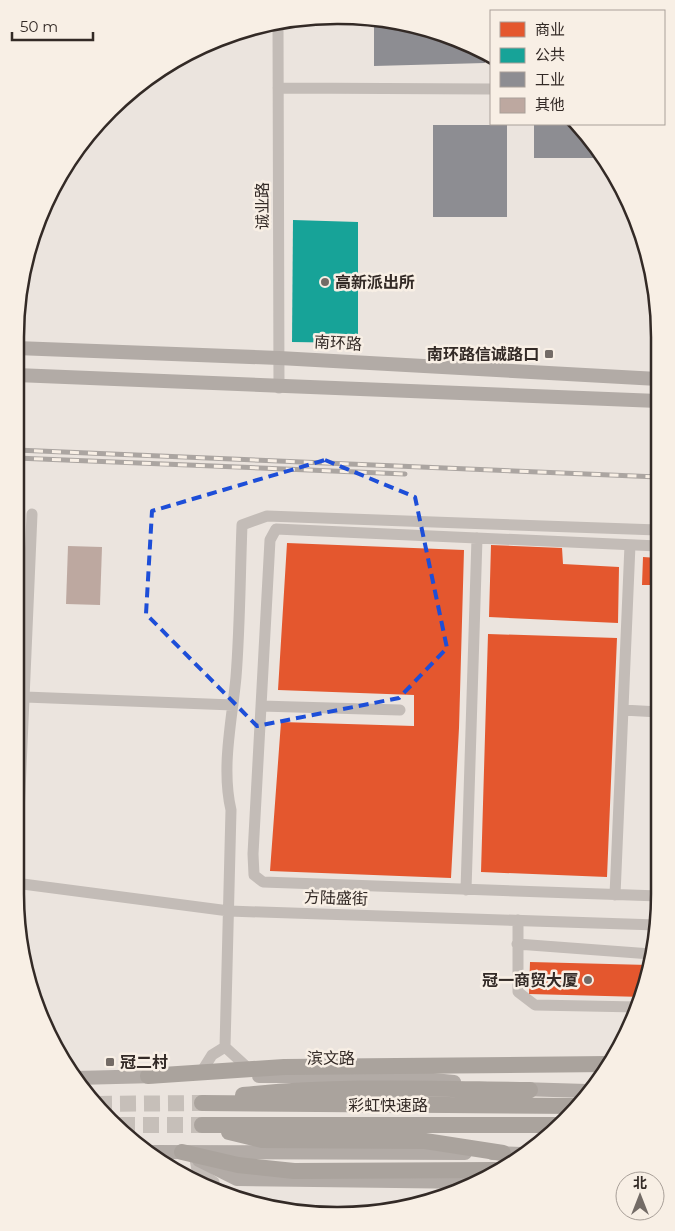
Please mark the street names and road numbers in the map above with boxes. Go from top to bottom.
street label: 诚业路 [253,182,272,230]
street label: 南环路 [314,332,362,354]
street label: 方陆盛街 [304,887,368,909]
street label: 滨文路 [307,1049,355,1068]
street label: 彩虹快速路 [348,1096,428,1115]

